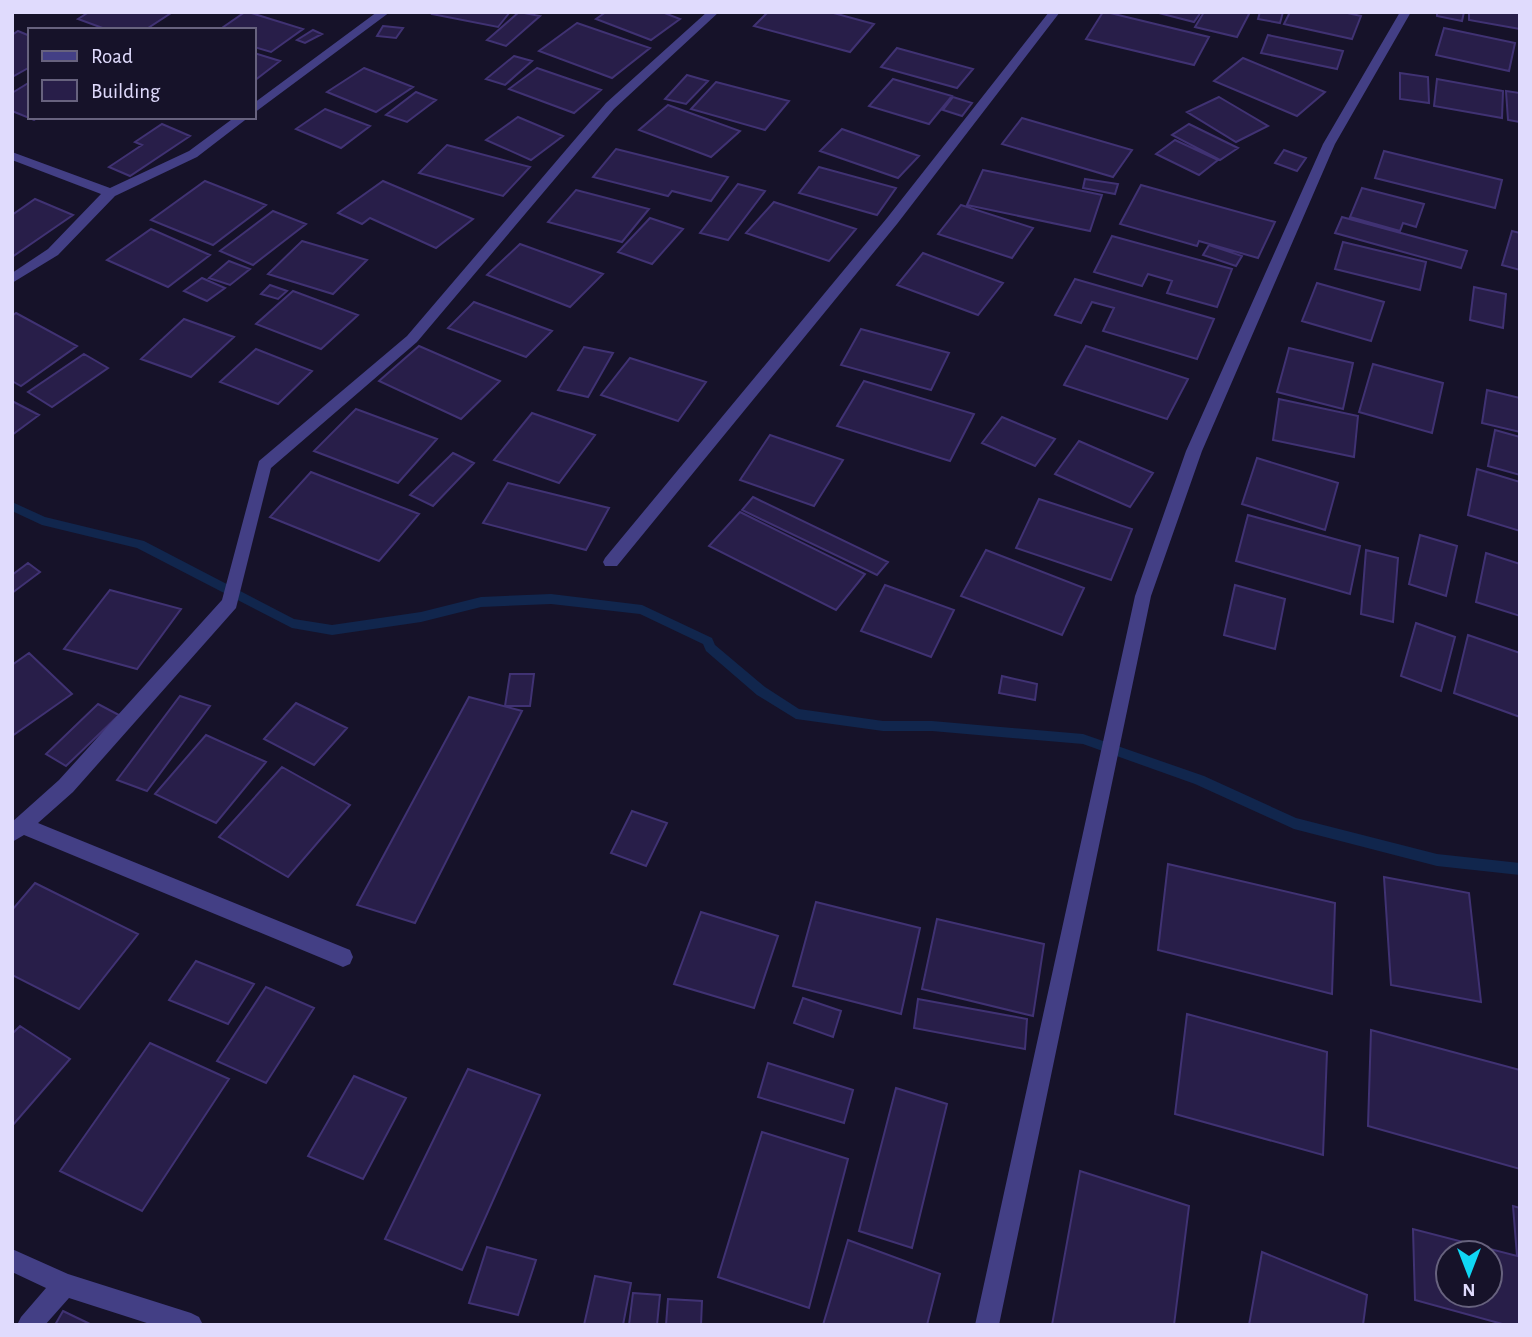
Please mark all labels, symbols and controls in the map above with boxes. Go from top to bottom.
legend [28,28,256,119]
text: Road [91,46,133,67]
text: Building [91,81,161,102]
north arrow [1434,1239,1504,1309]
text: N [1462,1280,1476,1299]

